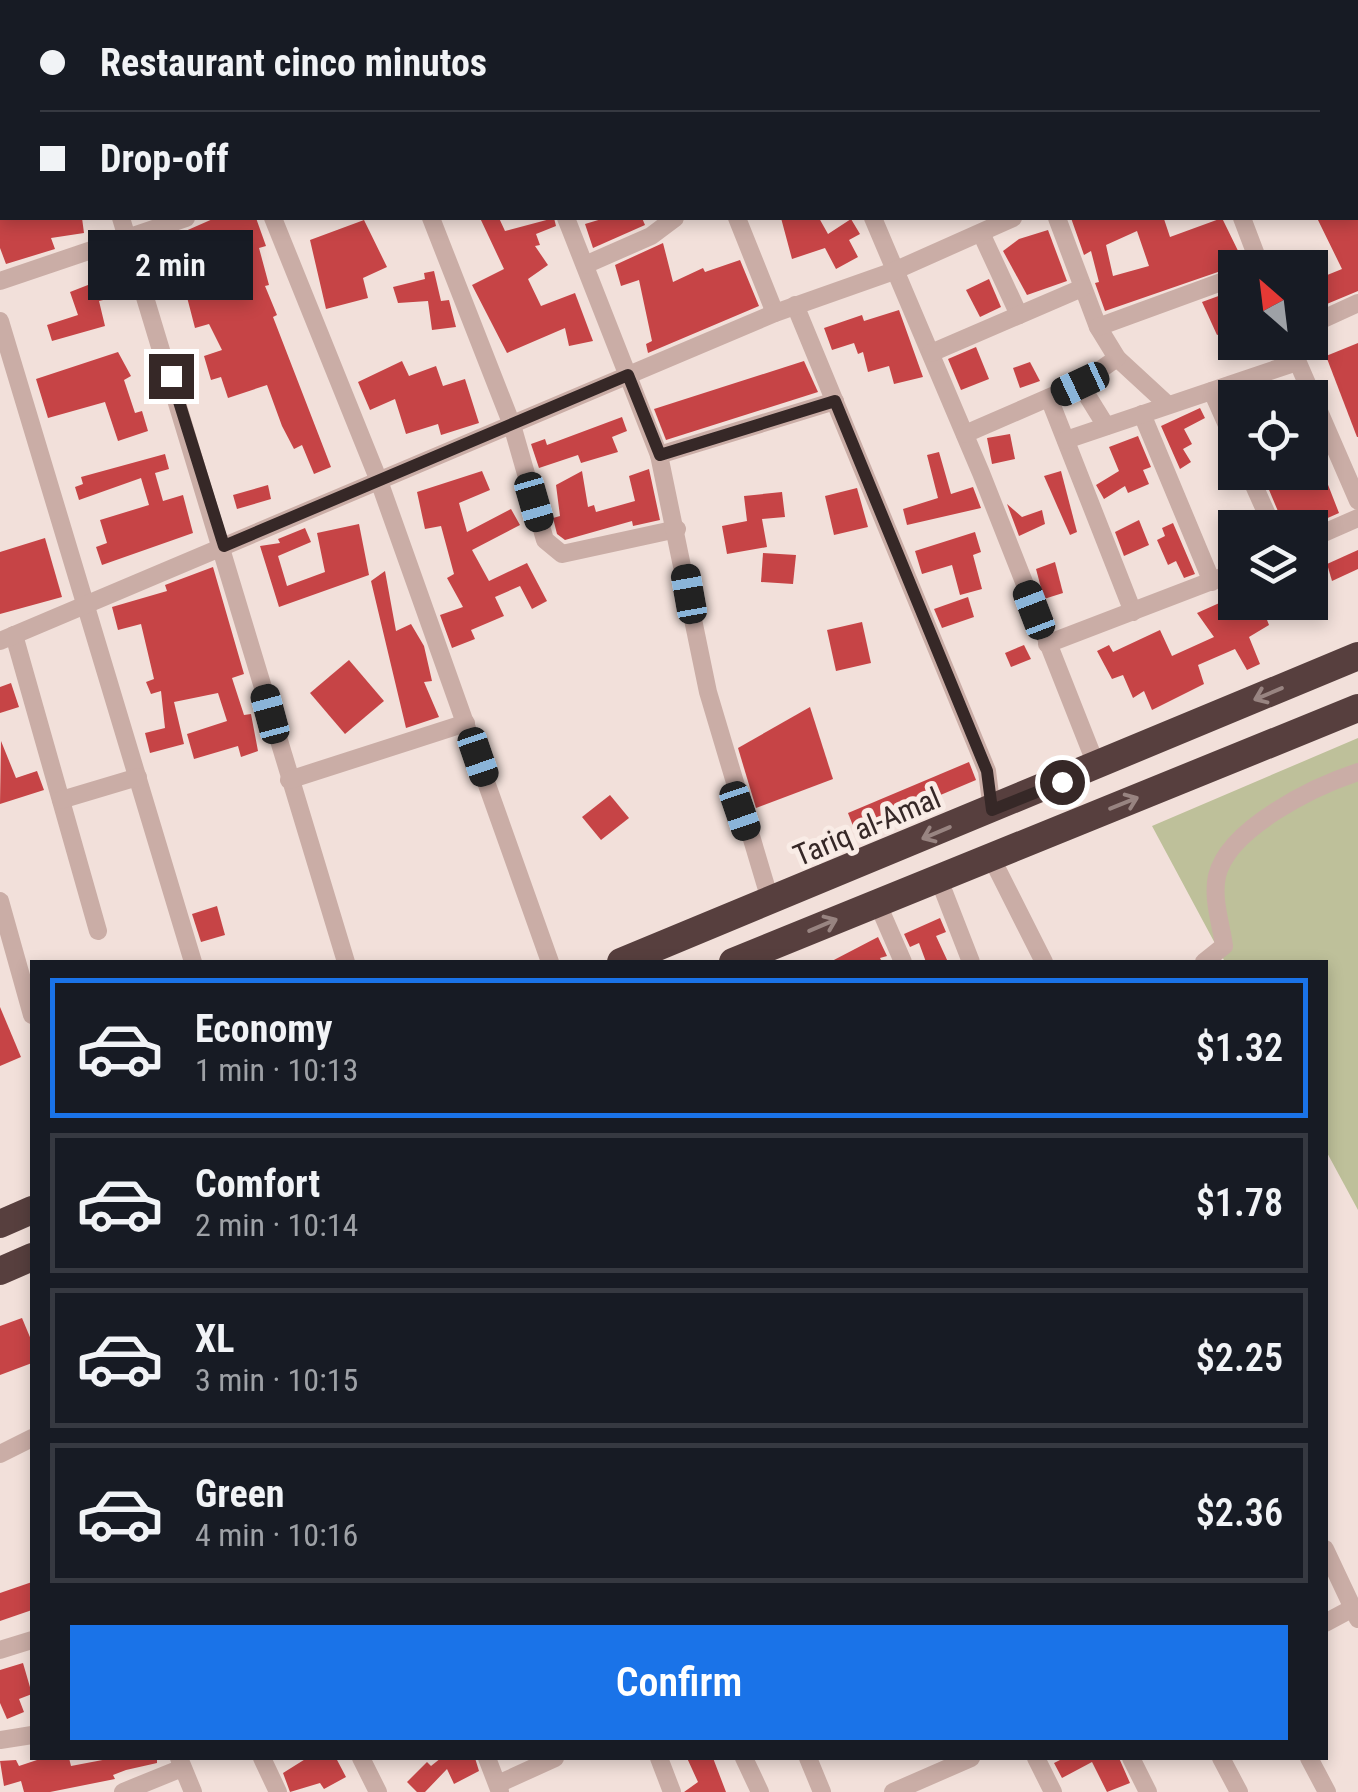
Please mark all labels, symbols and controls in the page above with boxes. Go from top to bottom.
text: Restaurant cinco minutos [100,41,487,85]
text: Drop-off [100,137,229,181]
callout: 2 min [89,231,254,301]
text: 2 min [135,246,206,284]
north arrow [1218,250,1328,360]
map controls [1218,250,1328,620]
route end [149,354,194,399]
car [1046,358,1114,410]
button: locate [1218,380,1328,490]
car [511,469,557,535]
button: layers [1218,510,1328,620]
car [669,562,709,626]
car [1009,577,1059,643]
car [248,681,292,747]
one-way arrow [1253,686,1284,704]
car [454,724,502,790]
route start [1040,760,1085,805]
car [716,778,764,844]
street label: Tariq al-Amal [788,780,945,873]
one-way arrow [1108,792,1138,810]
one-way arrow [922,826,952,844]
one-way arrow [807,915,837,933]
icon: car [75,1003,165,1093]
text: Economy [195,1007,332,1051]
text: $1.32 [1196,1026,1283,1070]
text: 1 min · 10:13 [195,1051,358,1089]
icon: car [75,1158,165,1248]
text: Comfort [195,1162,320,1206]
text: $1.78 [1196,1181,1283,1225]
text: 2 min · 10:14 [195,1206,358,1244]
icon: car [75,1313,165,1403]
text: XL [195,1317,234,1361]
text: $2.25 [1196,1336,1283,1380]
text: 3 min · 10:15 [195,1361,358,1399]
icon: car [75,1468,165,1558]
text: Green [195,1472,285,1516]
text: $2.36 [1196,1491,1283,1535]
text: 4 min · 10:16 [195,1516,358,1554]
button: Confirm [70,1625,1288,1740]

